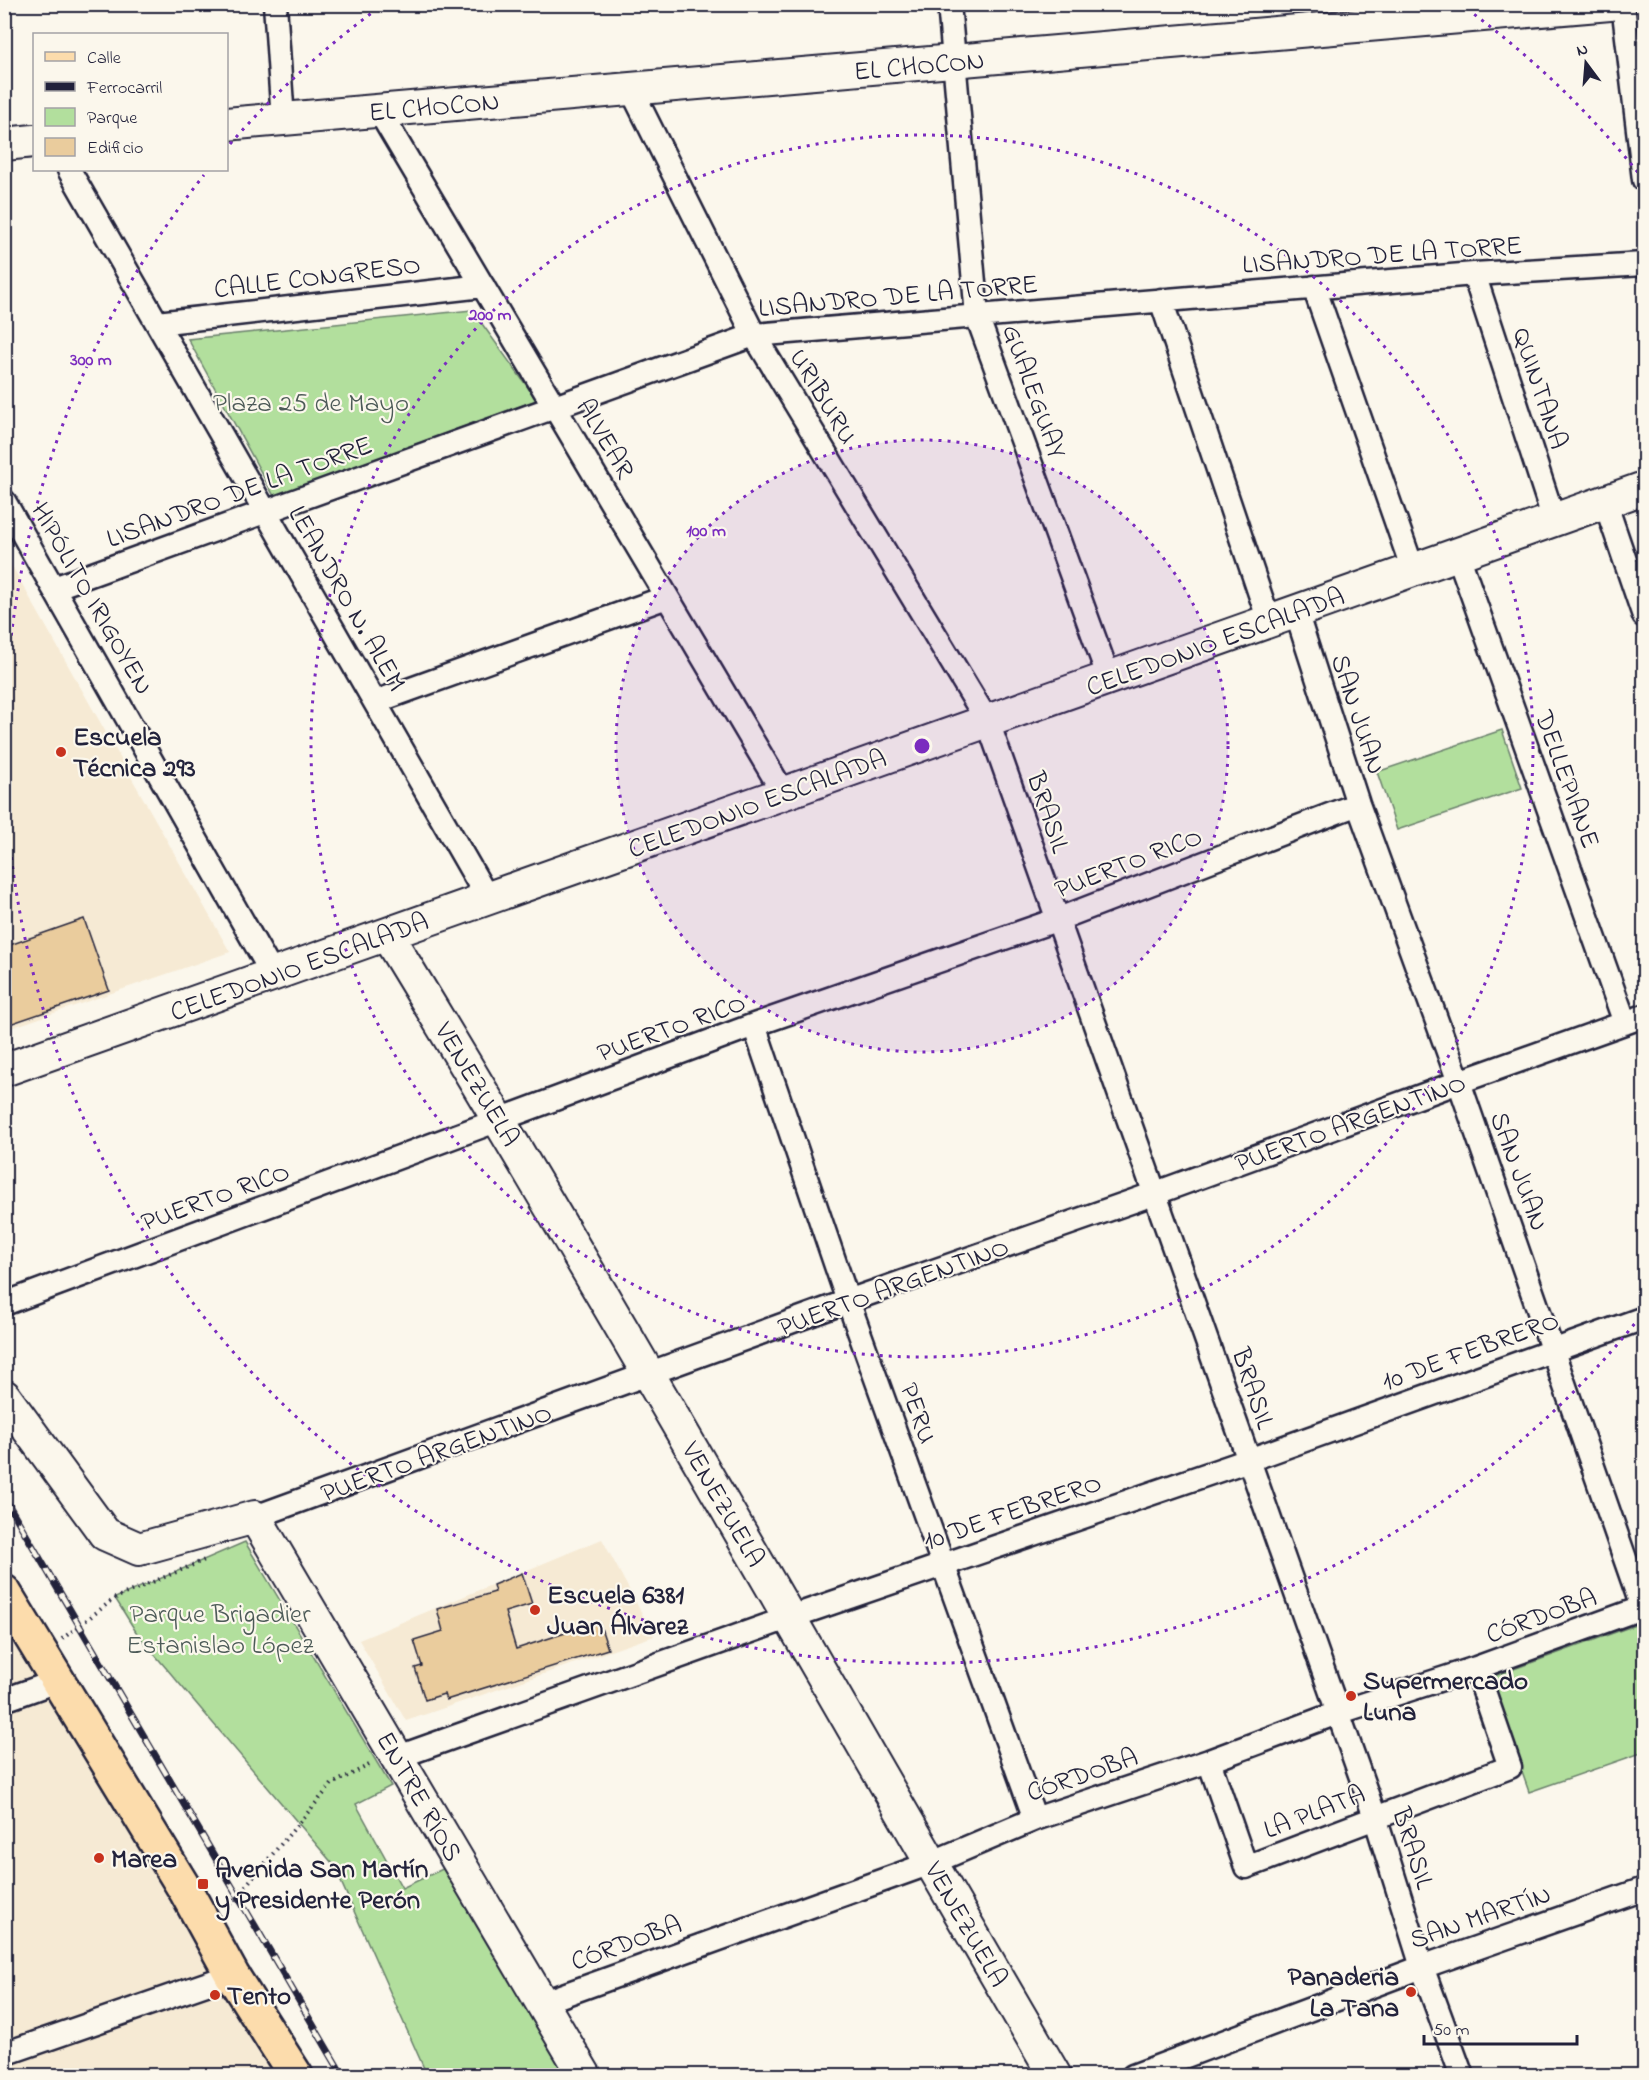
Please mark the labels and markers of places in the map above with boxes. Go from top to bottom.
place label: Escuela Técnica 293 [73,719,196,789]
centre of rings [912,736,932,756]
marker: Escuela Técnica 293 [54,745,68,759]
place label: Escuela 6381 Juan Álvarez [547,1577,689,1647]
marker: Escuela 6381 Juan Álvarez [528,1603,542,1617]
place label: Supermercado Luna [1363,1663,1528,1733]
marker: Supermercado Luna [1344,1689,1358,1703]
place label: Marea [111,1841,177,1880]
marker: Marea [92,1851,106,1865]
place label: Avenida San Martín y Presidente Perón [215,1851,428,1921]
marker: Avenida San Martín y Presidente Perón [196,1877,210,1891]
place label: Panaderia La Tana [1287,1959,1399,2029]
place label: Tento [227,1978,291,2017]
marker: Panaderia La Tana [1404,1985,1418,1999]
marker: Tento [208,1988,222,2002]

